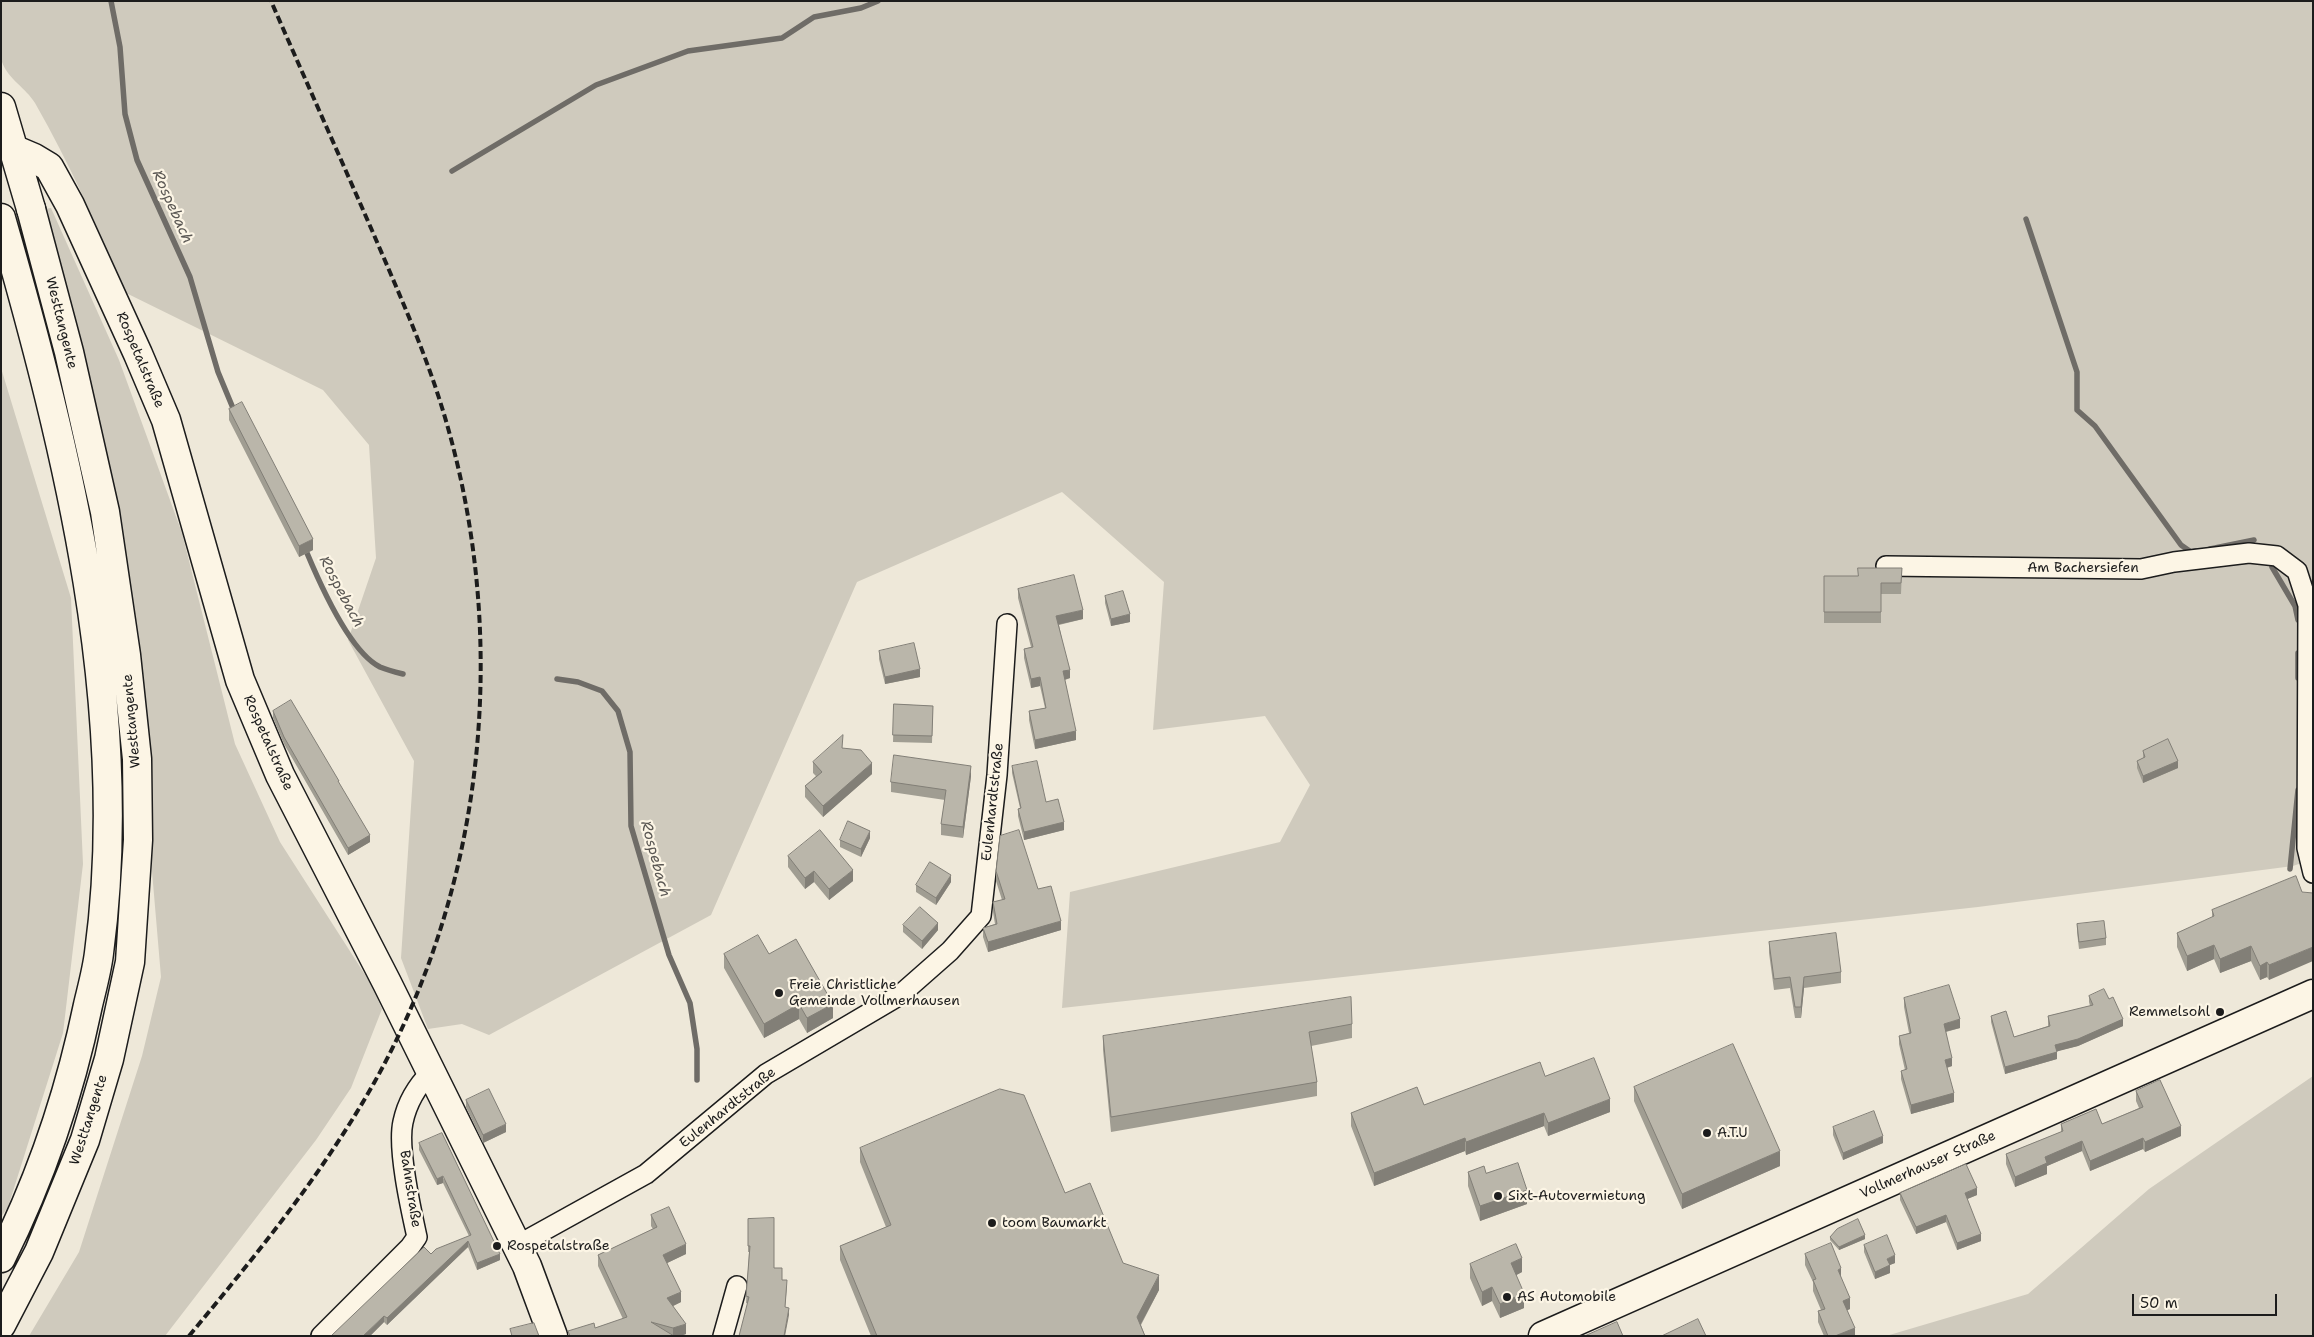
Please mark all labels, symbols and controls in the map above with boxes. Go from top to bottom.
water label: Rospebach [148,168,196,246]
street label: Westtangente [41,275,81,371]
street label: Rospetalstraße [112,309,168,411]
water label: Rospebach [315,553,367,631]
street label: Am Bachersiefen [2027,560,2139,576]
street label: Westtangente [120,673,144,769]
street label: Rospetalstraße [239,693,297,793]
street label: Eulenhardtstraße [978,742,1008,862]
water label: Rospebach [636,819,674,899]
place label: Freie Christliche Gemeinde Vollmerhausen [789,977,960,1010]
marker: Freie Christliche Gemeinde Vollmerhausen [773,987,785,999]
place label: Remmelsohl [2129,1004,2210,1020]
marker: Remmelsohl [2214,1006,2226,1018]
street label: Eulenhardtstraße [677,1064,779,1152]
street label: Westtangente [66,1073,112,1167]
place label: A.T.U [1717,1125,1748,1141]
marker: A.T.U [1701,1127,1713,1139]
street label: Vollmerhauser Straße [1857,1127,1999,1203]
street label: Bahnstraße [396,1149,424,1229]
place label: Sixt-Autovermietung [1508,1188,1646,1204]
marker: Sixt-Autovermietung [1492,1190,1504,1202]
place label: toom Baumarkt [1002,1215,1107,1231]
marker: toom Baumarkt [986,1217,998,1229]
place label: Rospetalstraße [507,1238,610,1254]
marker: Rospetalstraße [491,1240,503,1252]
scale bar [2134,1284,2279,1316]
place label: AS Automobile [1517,1289,1616,1305]
marker: AS Automobile [1501,1291,1513,1303]
text: 50 m [2140,1293,2178,1313]

